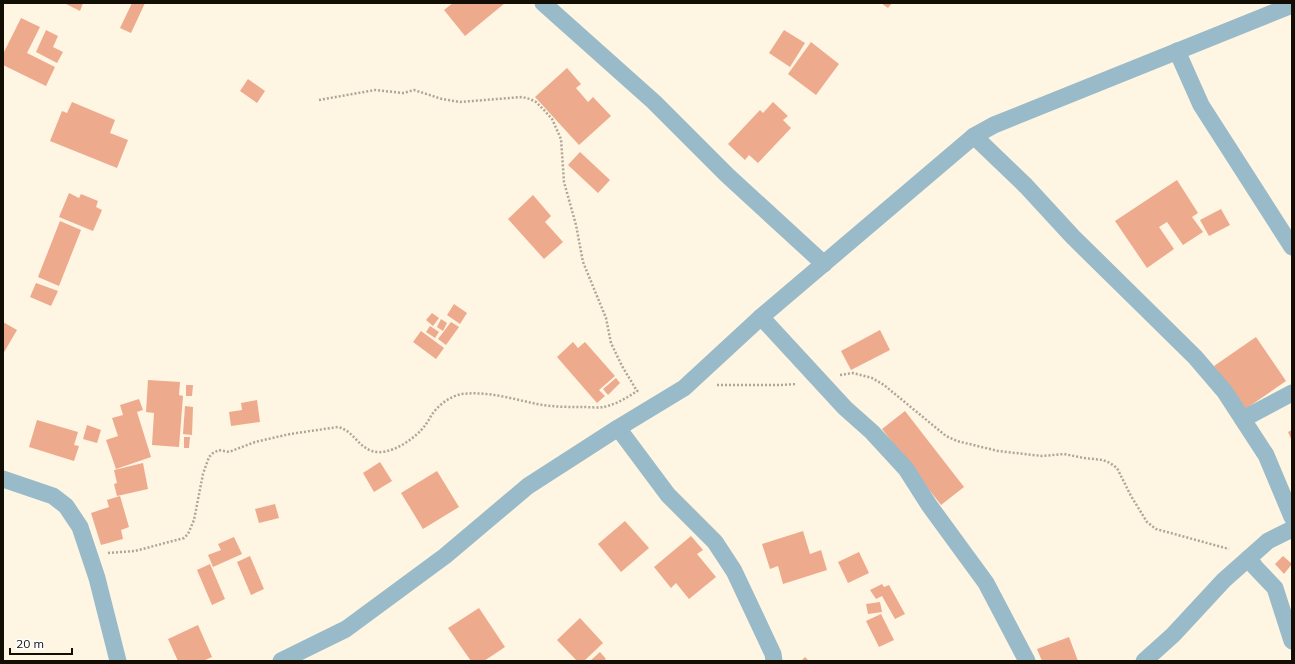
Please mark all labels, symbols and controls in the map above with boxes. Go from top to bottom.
scale bar [10,630,72,656]
text: 20 m [16,636,44,651]

